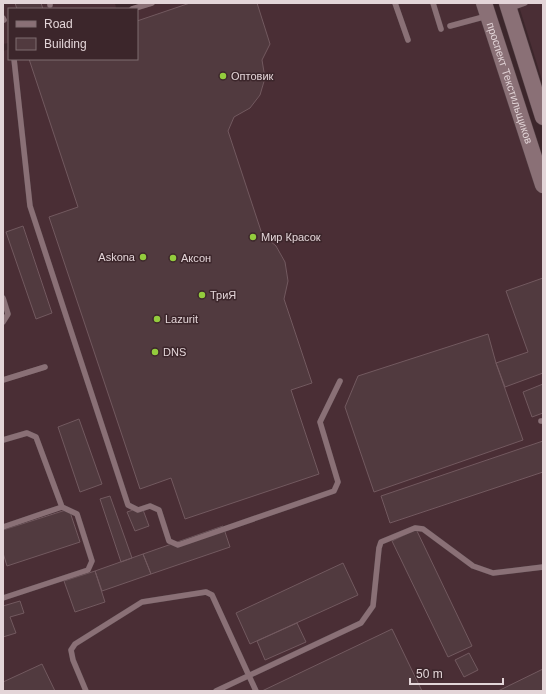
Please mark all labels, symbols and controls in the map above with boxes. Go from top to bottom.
legend [8,8,138,60]
text: Road [44,17,73,31]
street label: проспект Текстильщиков [485,21,535,145]
text: Building [44,37,87,51]
place label: Оптовик [231,70,274,82]
marker: Оптовик [218,71,228,81]
place label: Мир Красок [261,231,321,243]
marker: Мир Красок [248,232,258,242]
place label: Askona [98,251,136,263]
marker: Askona [138,252,148,262]
place label: Аксон [181,252,211,264]
marker: Аксон [168,253,178,263]
place label: ТриЯ [210,289,236,301]
marker: ТриЯ [197,290,207,300]
place label: Lazurit [165,313,198,325]
marker: Lazurit [152,314,162,324]
place label: DNS [163,346,186,358]
marker: DNS [150,347,160,357]
scale bar [410,660,503,686]
text: 50 m [416,667,443,681]

